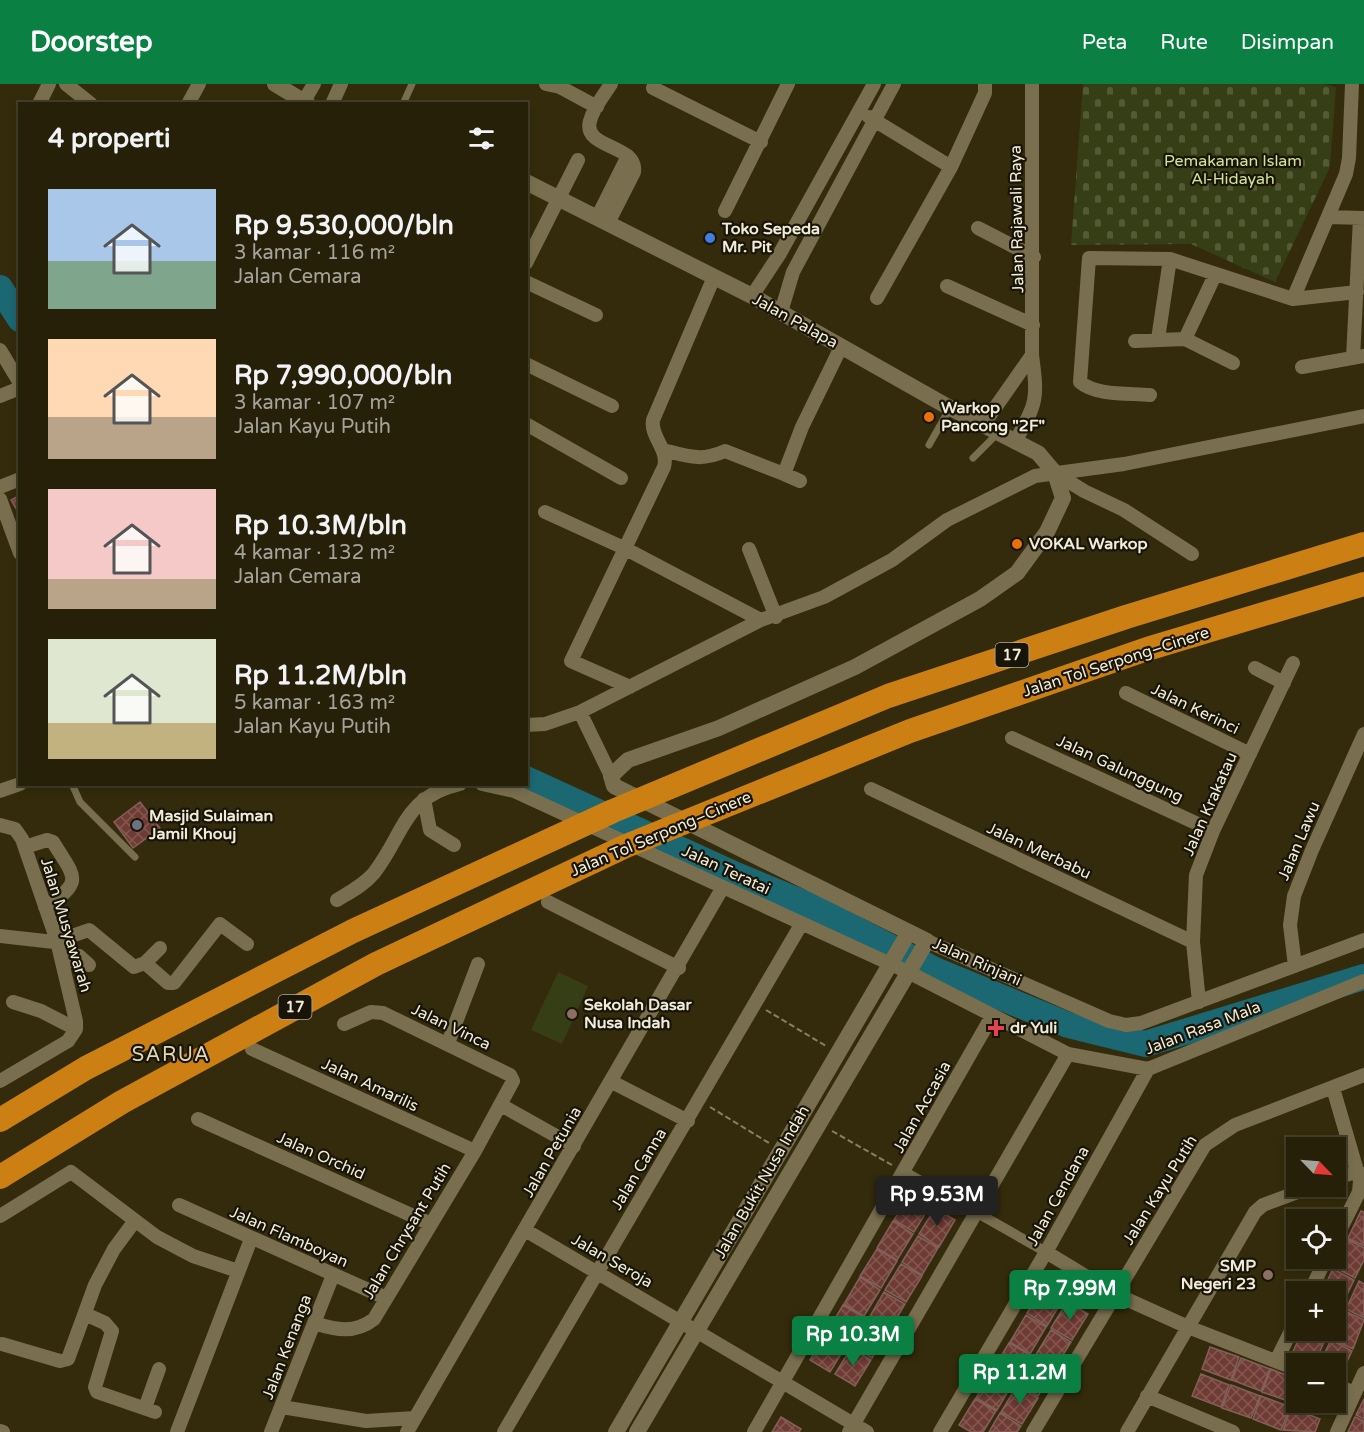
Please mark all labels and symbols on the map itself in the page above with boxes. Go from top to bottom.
street label: Jalan Rajawali Raya [1006,145,1028,293]
park label: Pemakaman Islam Al-Hidayah [1164,151,1302,189]
place label: Toko Sepeda Mr. Pit [721,219,820,257]
marker: Toko Sepeda Mr. Pit [703,231,717,245]
street label: Jalan Palapa [749,289,841,353]
place label: Warkop Pancong "2F" [941,398,1045,436]
marker: Warkop Pancong "2F" [922,410,936,424]
place label: VOKAL Warkop [1029,534,1148,554]
marker: VOKAL Warkop [1010,537,1024,551]
street label: Jalan Tol Serpong–Cinere [1020,622,1212,702]
road number: 17 [996,643,1028,667]
street label: Jalan Kerinci [1148,679,1242,739]
street label: Jalan Galunggung [1053,731,1187,807]
street label: Jalan Krakatau [1178,749,1242,859]
street label: Jalan Tol Serpong–Cinere [568,787,754,881]
street label: Jalan Lawu [1273,799,1325,883]
place label: Masjid Sulaiman Jamil Khouj [148,806,273,844]
marker: Masjid Sulaiman Jamil Khouj [130,818,144,832]
street label: Jalan Merbabu [984,818,1094,884]
street label: Jalan Teratai [679,841,773,899]
street label: Jalan Musyawarah [36,855,96,995]
street label: Jalan Rinjani [929,933,1025,991]
road number: 17 [278,995,312,1019]
place label: Sekolah Dasar Nusa Indah [584,995,693,1033]
street label: Jalan Rasa Mala [1142,997,1264,1059]
street label: Jalan Vinca [408,999,494,1055]
marker: Sekolah Dasar Nusa Indah [565,1007,579,1021]
place label: dr Yuli [1010,1018,1057,1038]
marker: dr Yuli [987,1019,1005,1037]
district label: SARUA [132,1043,210,1067]
street label: Jalan Amarilis [318,1054,422,1116]
street label: Jalan Accasia [889,1058,955,1156]
street label: Jalan Bukit Nusa Indah [710,1102,814,1262]
street label: Jalan Petunia [518,1103,586,1201]
street label: Jalan Canna [607,1124,671,1214]
street label: Jalan Orchid [274,1128,368,1184]
street label: Jalan Kayu Putih [1118,1131,1202,1249]
north arrow [1286,1137,1346,1197]
street label: Jalan Cendana [1022,1143,1094,1249]
street label: Jalan Chrysant Putih [358,1159,456,1303]
pin: Rp 9.53M [875,1176,999,1227]
street label: Jalan Flamboyan [227,1202,351,1272]
street label: Jalan Seroja [568,1230,656,1292]
place label: SMP Negeri 23 [1181,1256,1256,1294]
marker: SMP Negeri 23 [1261,1268,1275,1282]
pin: Rp 7.99M [1008,1270,1132,1321]
street label: Jalan Kenanga [258,1292,316,1402]
pin: Rp 10.3M [791,1316,915,1367]
pin: Rp 11.2M [958,1354,1082,1405]

